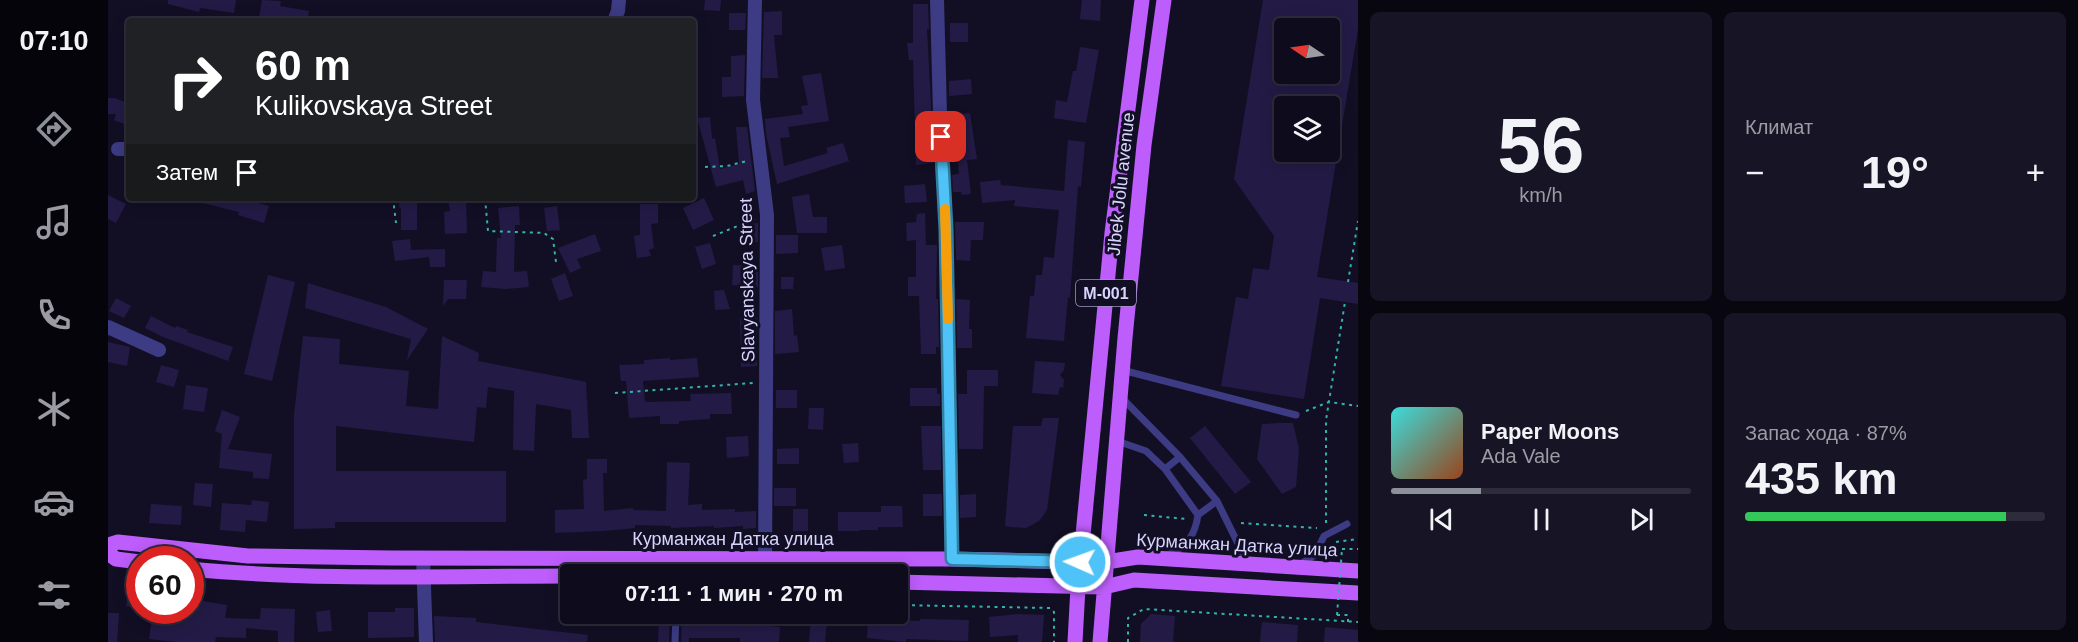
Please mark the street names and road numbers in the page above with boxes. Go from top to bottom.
street label: Jibek Jolu avenue [1104,111,1138,257]
street label: Slavyanskaya Street [736,198,758,362]
road number: М-001 [1076,280,1136,306]
street label: Курманжан Датка улица [632,529,835,549]
street label: Курманжан Датка улица [1136,530,1339,560]

